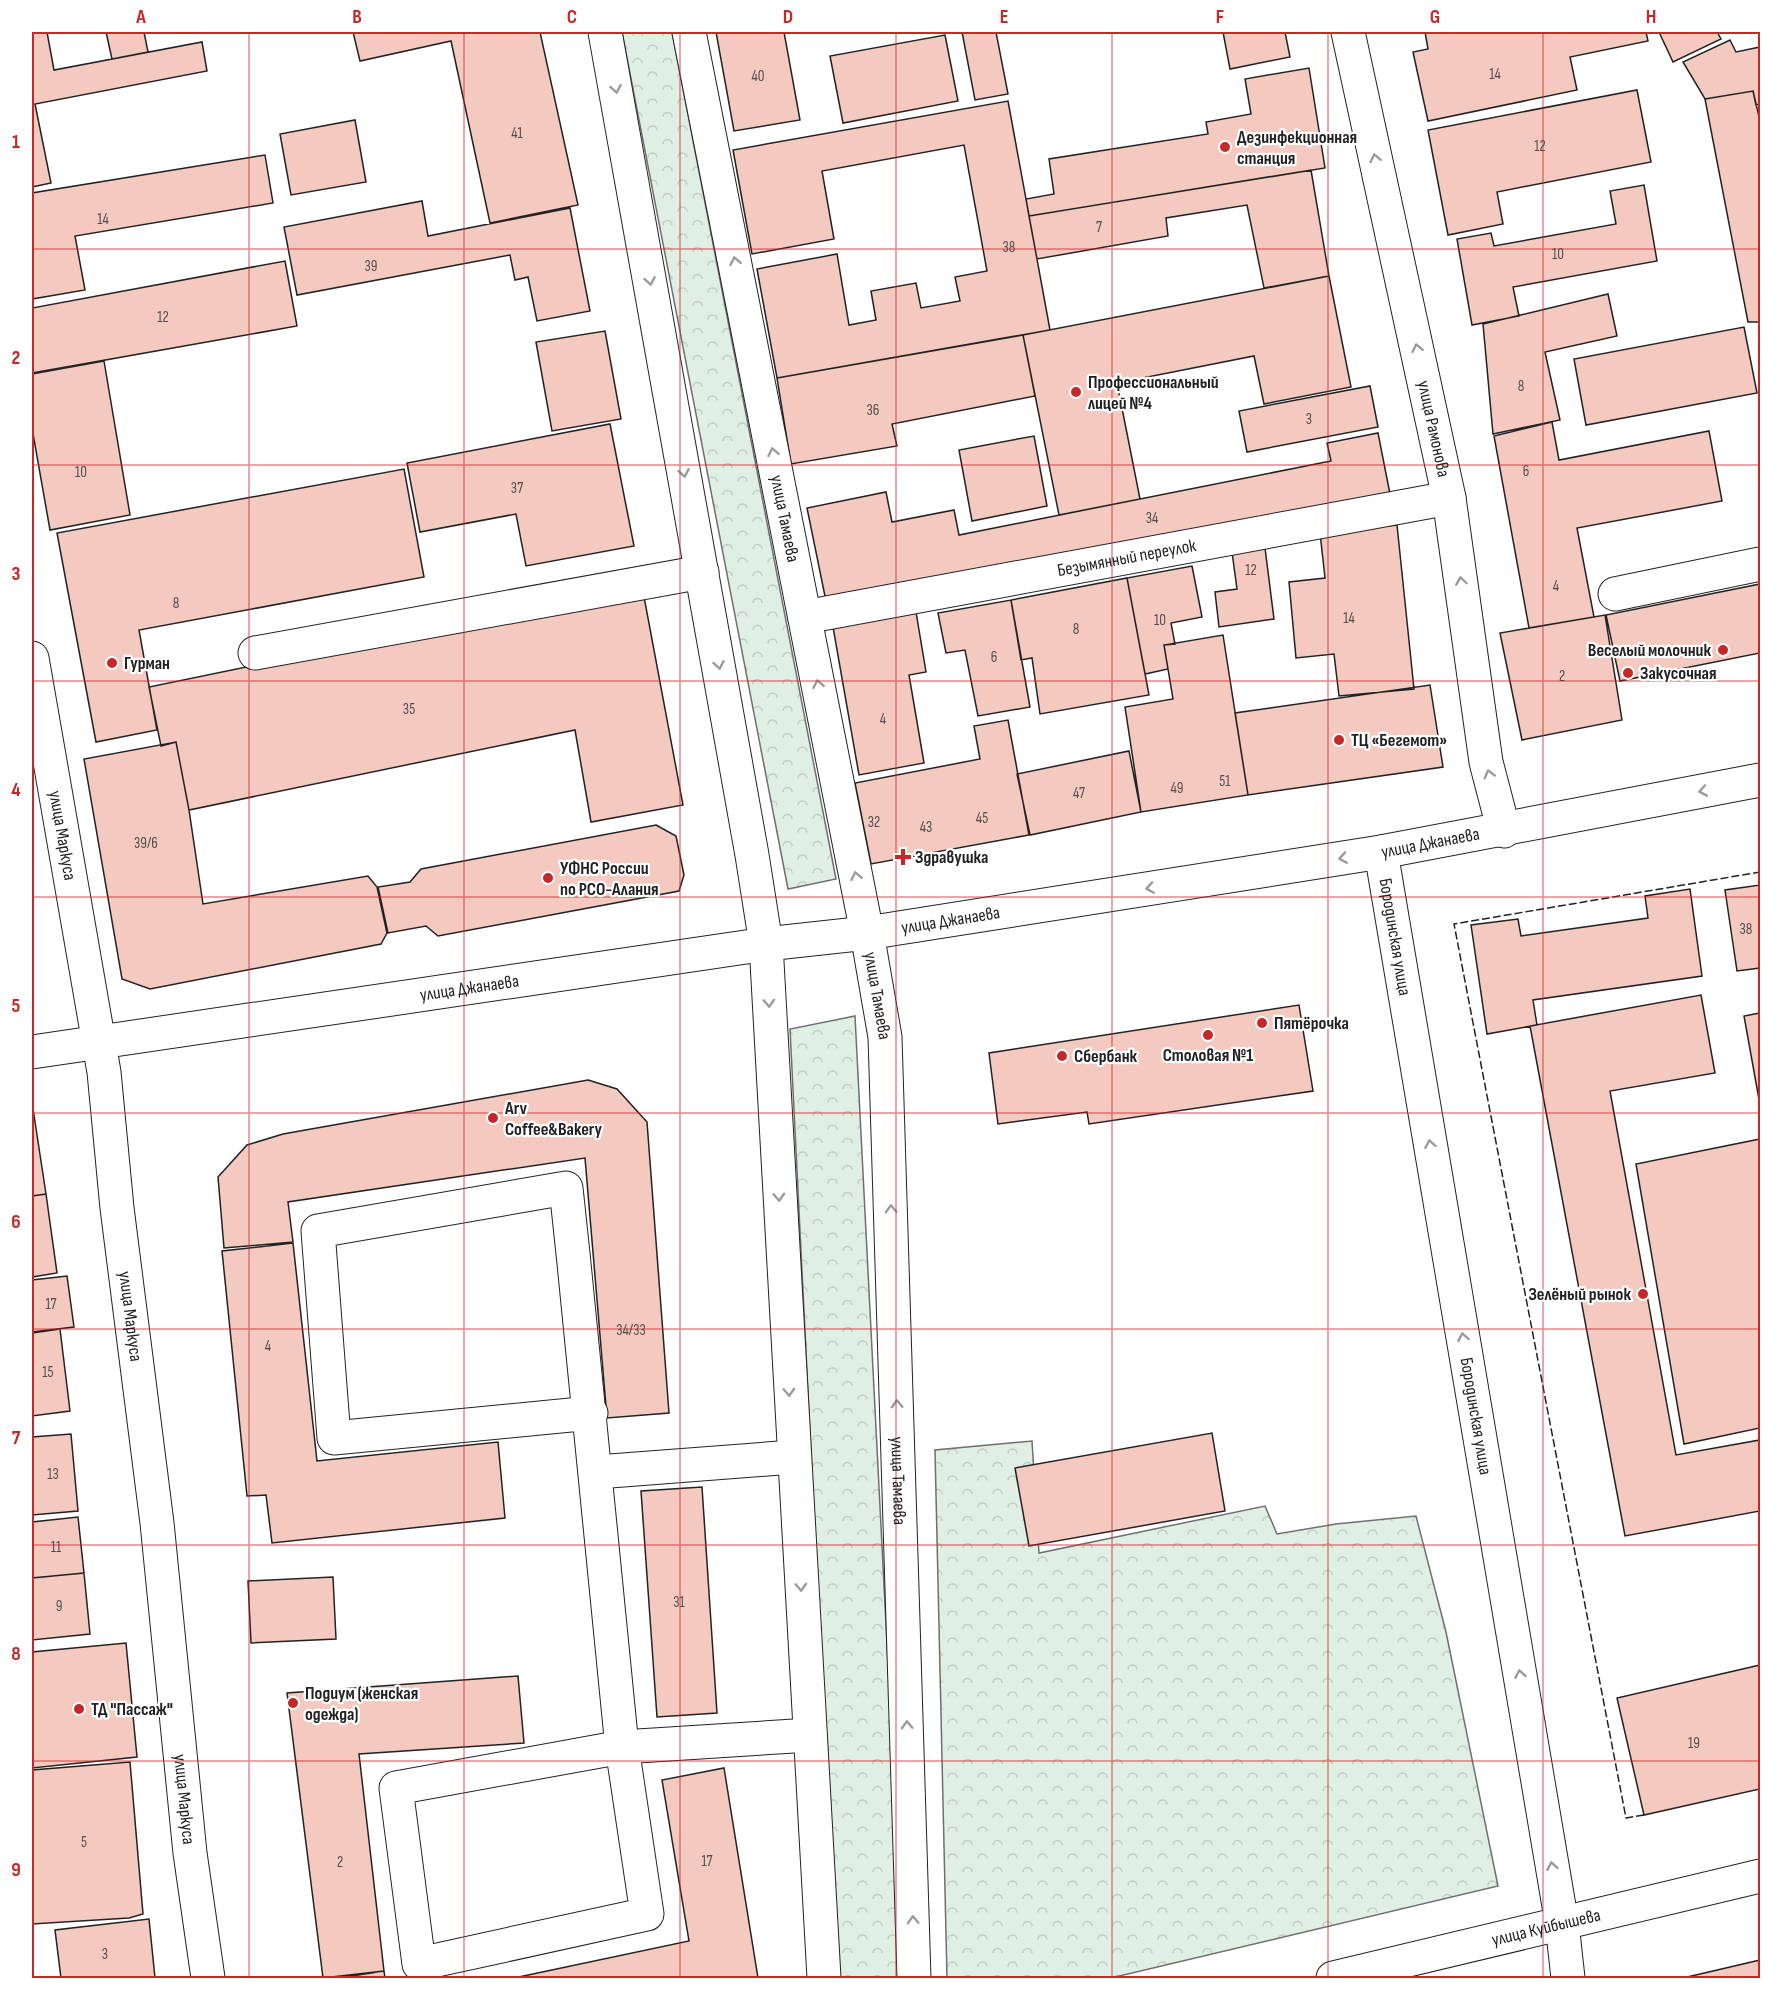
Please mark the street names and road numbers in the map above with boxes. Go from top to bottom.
street label: улица Рамонова [1413,379,1454,479]
street label: улица Тамаева [766,473,804,564]
street label: Безымянный переулок [1056,535,1198,581]
street label: улица Маркуса [44,789,80,882]
street label: улица Джанаева [1379,823,1481,863]
street label: Бородинская улица [1375,877,1415,997]
street label: улица Джанаева [900,902,1002,938]
street label: улица Тамаева [859,950,895,1041]
street label: улица Джанаева [418,970,520,1006]
street label: улица Маркуса [114,1270,146,1363]
street label: Бородинская улица [1455,1356,1496,1476]
street label: улица Тамаева [886,1436,910,1525]
street label: улица Маркуса [169,1753,199,1846]
street label: улица Куйбышева [1490,1904,1603,1951]

